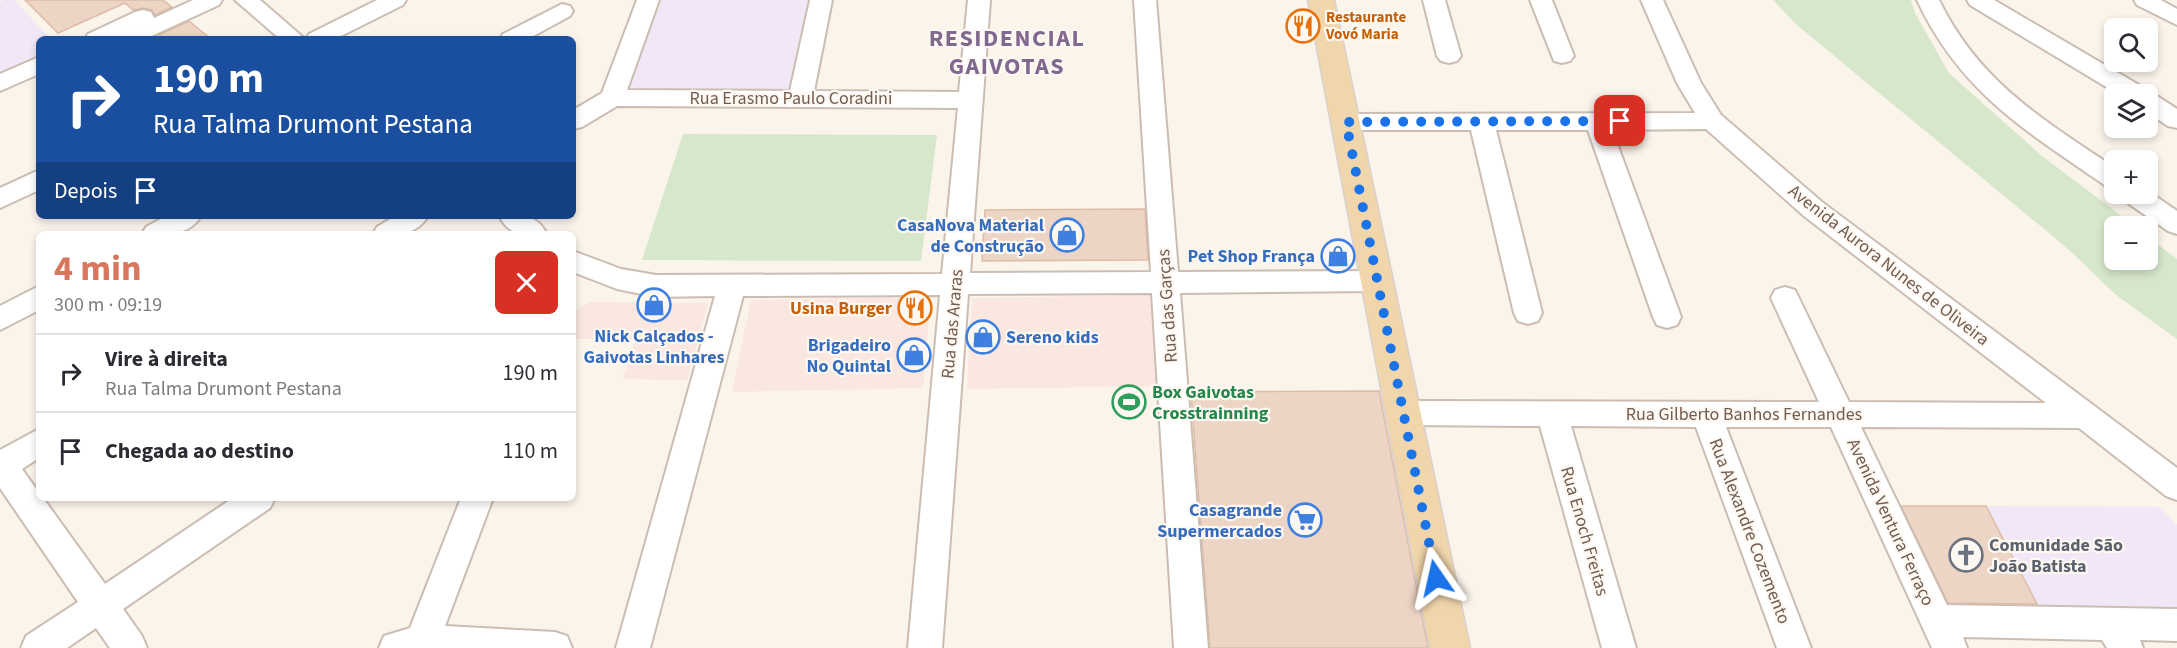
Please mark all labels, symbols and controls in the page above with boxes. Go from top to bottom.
place label: Restaurante Vovó Maria [1325,7,1407,45]
restaurant icon: Restaurante Vovó Maria [1285,8,1321,44]
map controls [2104,18,2158,270]
button: search [2104,18,2158,72]
district label: RESIDENCIAL GAIVOTAS [929,21,1085,84]
text: 190 m [153,49,264,109]
icon: right [54,60,132,138]
button: layers [2104,84,2158,138]
street label: Rua Erasmo Paulo Coradini [690,86,892,111]
pin [1594,95,1645,146]
icon: arrive [1603,104,1636,137]
text: Rua Talma Drumont Pestana [153,105,473,144]
button: + [2104,150,2158,204]
icon: arrive [129,174,162,207]
text: Depois [54,175,117,207]
street label: Avenida Aurora Nunes de Oliveira [1783,179,1995,352]
place label: CasaNova Material de Construção [897,213,1044,259]
button: − [2104,216,2158,270]
shop icon: CasaNova Material de Construção [1049,217,1085,253]
shop icon: Pet Shop França [1320,238,1356,274]
text: 4 min [54,243,142,294]
place label: Pet Shop França [1188,244,1315,269]
street label: Rua das Garças [1151,248,1184,364]
button: close [495,251,558,314]
street label: Rua das Araras [935,268,970,380]
shop icon: Nick Calçados - Gaivotas Linhares [636,287,672,323]
restaurant icon: Usina Burger [897,290,933,326]
text: 300 m · 09:19 [54,291,162,319]
place label: Usina Burger [790,296,893,321]
shop icon: Sereno kids [965,319,1001,355]
place label: Nick Calçados - Gaivotas Linhares [584,324,724,370]
place label: Sereno kids [1006,325,1099,350]
place label: Brigadeiro No Quintal [806,333,891,379]
shop icon: Brigadeiro No Quintal [896,337,932,373]
text: Vire à direita [105,343,228,375]
icon: right [54,357,87,390]
text: 190 m [503,357,558,389]
text: Rua Talma Drumont Pestana [105,375,342,403]
place label: Box Gaivotas Crosstrainning [1152,380,1269,426]
sports icon: Box Gaivotas Crosstrainning [1111,384,1147,420]
street label: Rua Gilberto Banhos Fernandes [1626,402,1862,427]
street label: Avenida Ventura Ferraço [1841,434,1940,610]
icon: arrive [54,435,87,468]
text: Chegada ao destino [105,435,294,467]
text: 110 m [503,435,558,467]
street label: Rua Alexandre Cozemento [1703,435,1796,628]
street label: Rua Enoch Freitas [1554,463,1615,599]
place label: Casagrande Supermercados [1157,498,1282,544]
supermarket icon: Casagrande Supermercados [1287,502,1323,538]
place label: Comunidade São João Batista [1989,533,2123,579]
church icon: Comunidade São João Batista [1948,537,1984,573]
position arrow [1404,546,1468,610]

